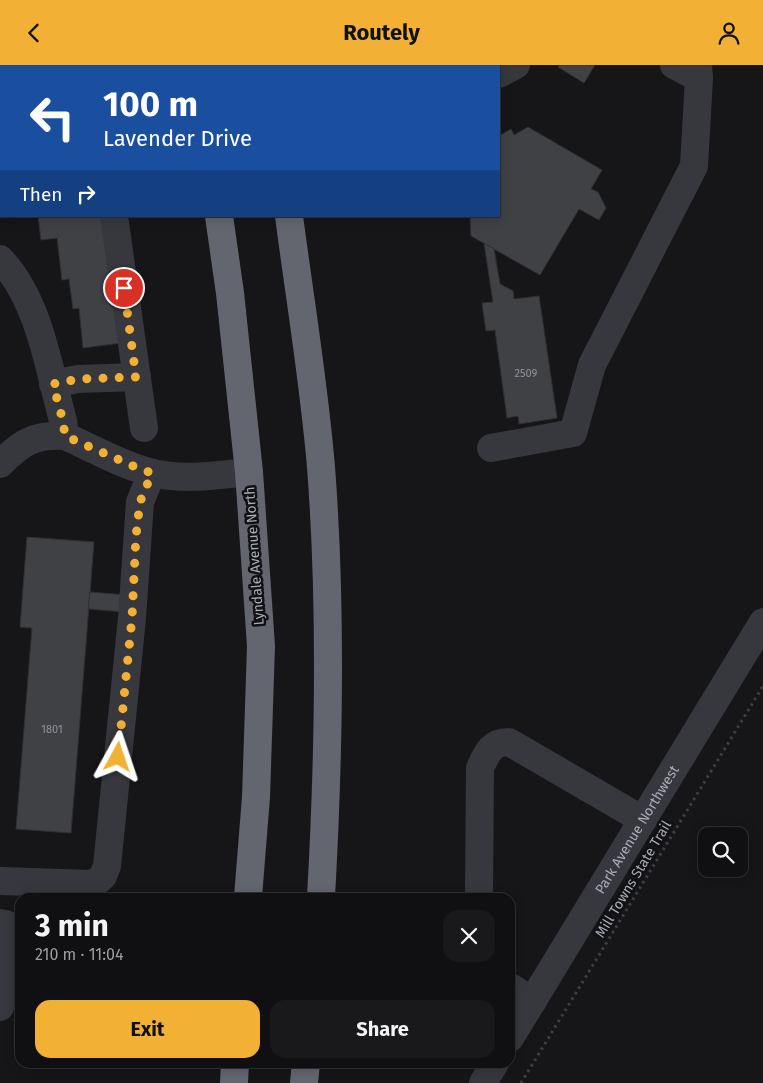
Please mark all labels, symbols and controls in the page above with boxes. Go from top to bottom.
icon: back [20,19,48,47]
text: Routely [343,19,420,46]
icon: person [715,19,743,47]
text: 100 m [103,83,198,125]
icon: left [20,85,85,150]
text: Lavender Drive [103,125,252,152]
icon: right [72,180,100,208]
text: Then [20,183,62,206]
pin [103,267,145,309]
icon: arrive [110,274,138,302]
house number: 2509 [515,367,538,380]
street label: Lyndale Avenue North [241,486,268,626]
house number: 1801 [41,723,63,736]
position arrow [91,730,143,782]
street label: Park Avenue Northwest [592,762,683,897]
street label: Mill Towns State Trail [592,818,675,941]
map controls [698,827,748,877]
button: search [698,827,748,877]
text: 3 min [35,908,109,944]
button: close [443,910,495,962]
text: 210 m · 11:04 [35,945,124,964]
button: Exit [35,1000,260,1058]
button: Share [270,1000,495,1058]

